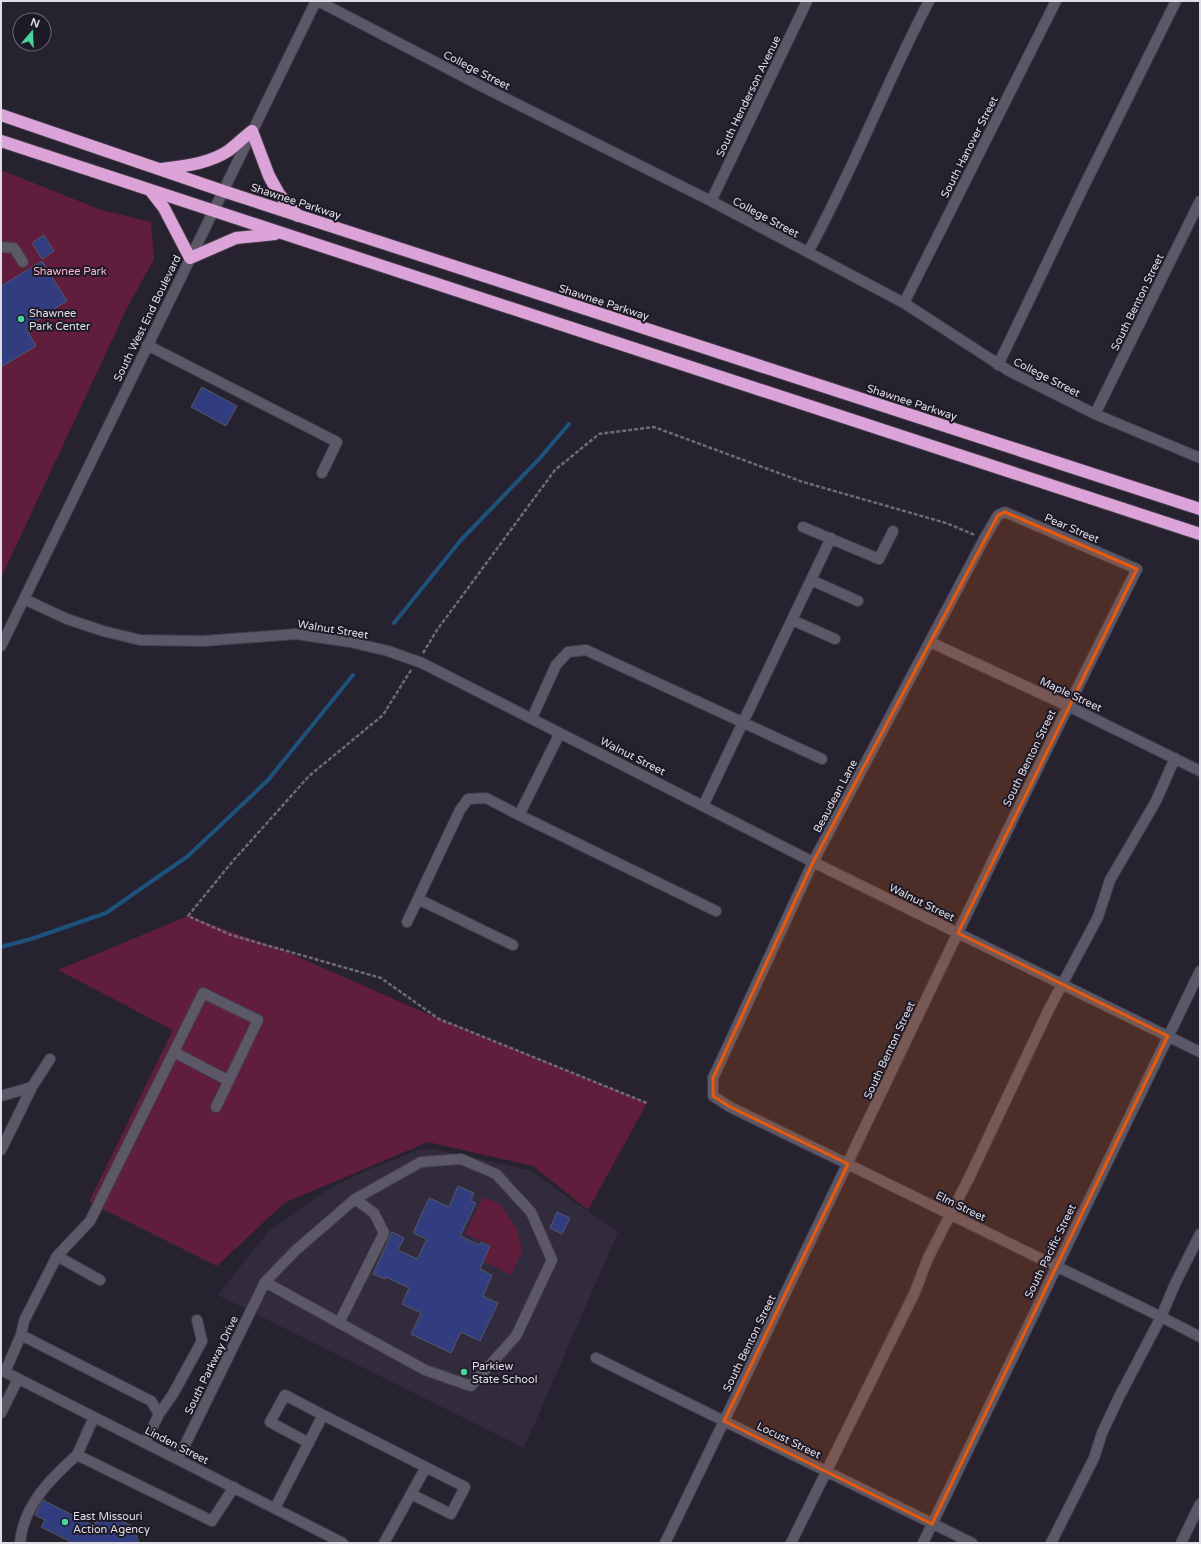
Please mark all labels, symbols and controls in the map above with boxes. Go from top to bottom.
north arrow [12,12,52,52]
text: N [29,15,41,31]
street label: South Henderson Avenue [713,33,784,159]
street label: College Street [441,48,512,93]
street label: South Hanover Street [938,94,1001,200]
street label: Shawnee Parkway [249,181,343,222]
street label: College Street [730,194,801,240]
street label: South Benton Street [1108,252,1167,353]
street label: South West End Boulevard [111,253,184,384]
park label: Shawnee Park [33,265,107,278]
street label: Shawnee Parkway [557,282,651,323]
place label: Shawnee Park Center [29,307,91,333]
marker: Shawnee Park Center [16,314,26,324]
street label: College Street [1011,355,1082,400]
street label: Shawnee Parkway [865,382,959,423]
street label: Pear Street [1042,511,1101,546]
street label: Walnut Street [297,617,369,642]
street label: Maple Street [1038,674,1104,715]
street label: South Benton Street [1000,708,1059,809]
street label: Walnut Street [598,734,668,778]
street label: Beaudean Lane [811,757,860,835]
street label: Walnut Street [887,881,957,924]
street label: South Benton Street [861,999,918,1101]
street label: Elm Street [934,1189,988,1224]
street label: South Pacific Street [1022,1202,1079,1300]
street label: South Benton Street [720,1293,779,1394]
street label: South Parkway Drive [182,1314,241,1417]
place label: Parkiew State School [472,1360,537,1386]
marker: Parkiew State School [459,1367,469,1377]
street label: Locust Street [755,1419,823,1461]
street label: Linden Street [143,1424,211,1467]
place label: East Missouri Action Agency [73,1510,150,1536]
marker: East Missouri Action Agency [60,1517,70,1527]

